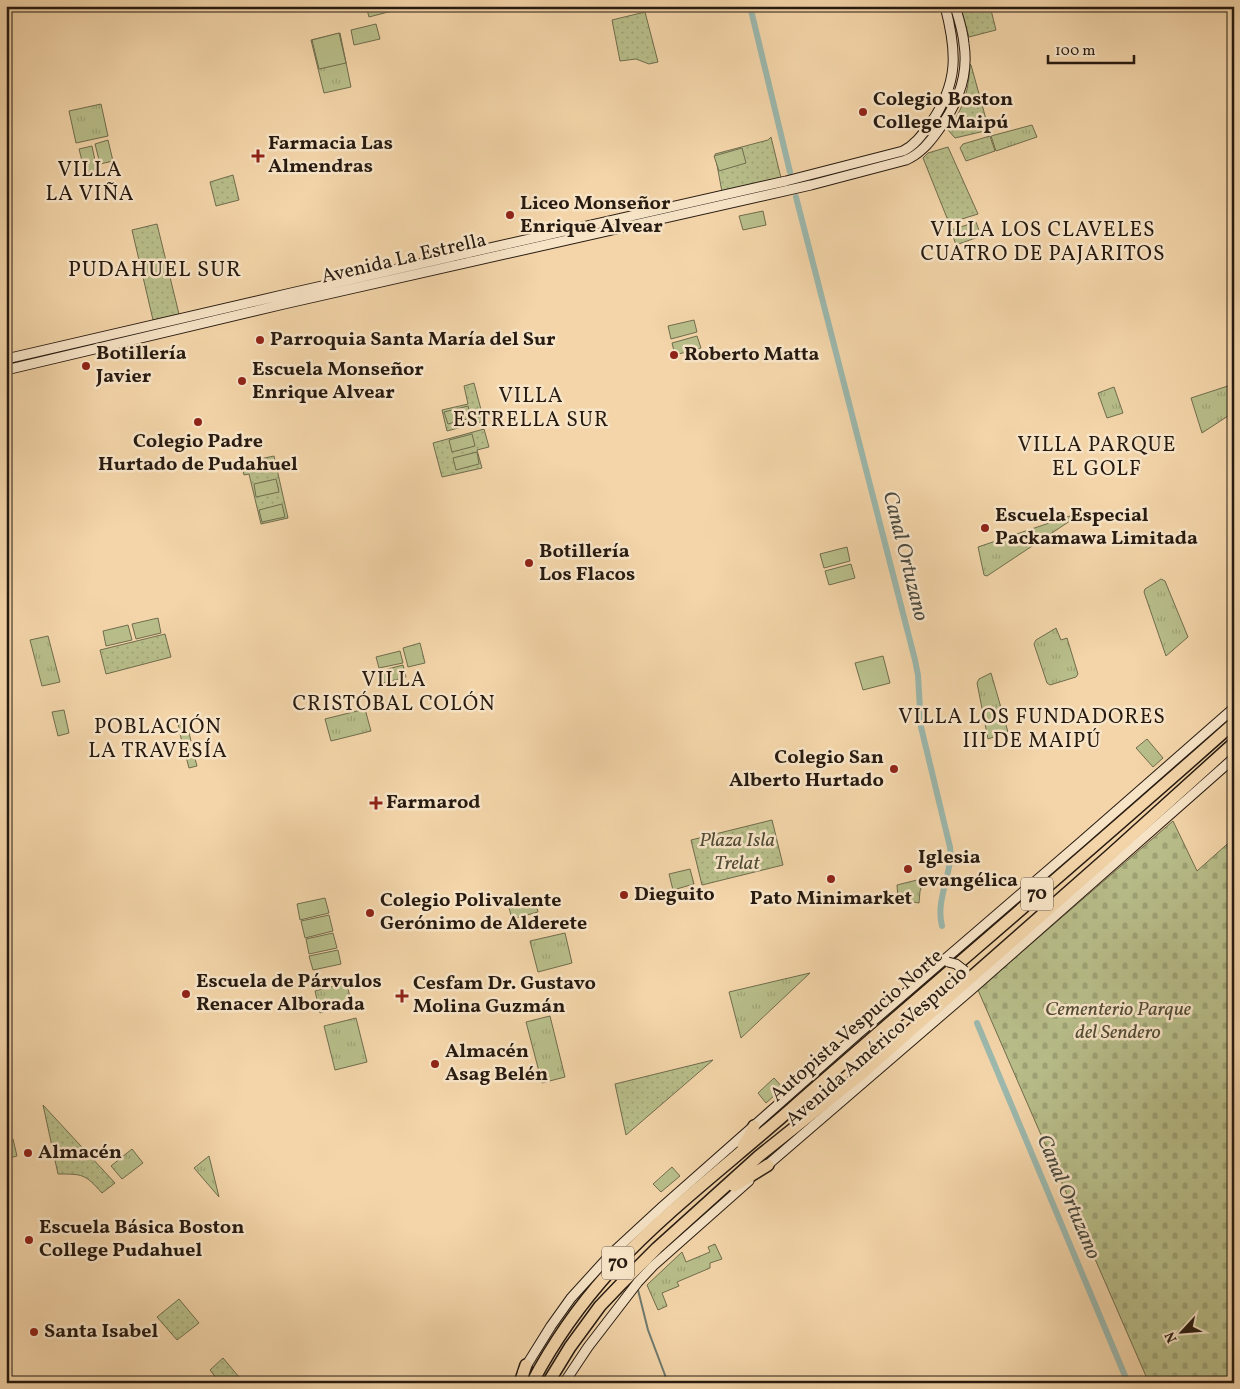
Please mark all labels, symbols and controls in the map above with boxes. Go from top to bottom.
scale bar [1048,32,1134,64]
text: 100 m [1055,41,1095,62]
place label: Colegio Boston College Maipú [873,86,1013,137]
marker: Colegio Boston College Maipú [857,106,869,118]
place label: Farmacia Las Almendras [268,130,393,181]
marker: Farmacia Las Almendras [252,150,264,162]
district label: VILLA LA VIÑA [46,156,134,209]
place label: Liceo Monseñor Enrique Alvear [520,190,671,241]
marker: Liceo Monseñor Enrique Alvear [504,209,516,221]
district label: VILLA LOS CLAVELES CUATRO DE PAJARITOS [920,216,1166,269]
street label: Avenida La Estrella [319,226,489,292]
district label: PUDAHUEL SUR [68,255,242,286]
place label: Parroquia Santa María del Sur [270,326,556,354]
marker: Parroquia Santa María del Sur [254,334,266,346]
place label: Botillería Javier [95,340,187,391]
place label: Roberto Matta [684,341,820,369]
marker: Roberto Matta [668,349,680,361]
place label: Escuela Monseñor Enrique Alvear [252,356,424,407]
marker: Botillería Javier [80,360,92,372]
marker: Escuela Monseñor Enrique Alvear [236,375,248,387]
district label: VILLA ESTRELLA SUR [453,382,609,435]
marker: Colegio Padre Hurtado de Pudahuel [192,416,204,428]
place label: Colegio Padre Hurtado de Pudahuel [98,428,298,479]
district label: VILLA PARQUE EL GOLF [1018,431,1176,484]
water label: Canal Ortuzano [875,488,935,624]
place label: Escuela Especial Packamawa Limitada [995,502,1198,553]
marker: Escuela Especial Packamawa Limitada [979,522,991,534]
place label: Botillería Los Flacos [539,538,635,589]
marker: Botillería Los Flacos [523,557,535,569]
district label: VILLA CRISTÓBAL COLÓN [292,666,496,719]
district label: VILLA LOS FUNDADORES III DE MAIPÚ [898,703,1166,756]
district label: POBLACIÓN LA TRAVESÍA [88,713,228,766]
place label: Colegio San Alberto Hurtado [729,744,884,795]
marker: Colegio San Alberto Hurtado [888,763,900,775]
place label: Farmarod [386,789,481,817]
marker: Farmarod [370,797,382,809]
park label: Plaza Isla Trelat [699,827,775,878]
place label: Iglesia evangélica [918,844,1018,895]
marker: Iglesia evangélica [902,863,914,875]
marker: Pato Minimarket [825,873,837,885]
road number: 70 [1021,878,1053,911]
place label: Dieguito [634,881,715,909]
place label: Pato Minimarket [750,885,913,913]
place label: Colegio Polivalente Gerónimo de Alderete [380,887,587,938]
marker: Dieguito [618,889,630,901]
marker: Colegio Polivalente Gerónimo de Alderete [364,907,376,919]
street label: Autopista Vespucio Norte [764,943,950,1109]
street label: Avenida Américo Vespucio [780,960,974,1134]
place label: Escuela de Párvulos Renacer Alborada [196,968,382,1019]
place label: Cesfam Dr. Gustavo Molina Guzmán [413,970,596,1021]
marker: Escuela de Párvulos Renacer Alborada [180,988,192,1000]
marker: Cesfam Dr. Gustavo Molina Guzmán [395,989,409,1003]
park label: Cementerio Parque del Sendero [1045,996,1192,1047]
place label: Almacén Asag Belén [445,1038,548,1089]
marker: Almacén Asag Belén [429,1058,441,1070]
water label: Canal Ortuzano [1029,1130,1107,1264]
place label: Almacén [38,1139,122,1167]
marker: Almacén [22,1147,34,1159]
place label: Escuela Básica Boston College Pudahuel [39,1214,244,1265]
marker: Escuela Básica Boston College Pudahuel [23,1234,35,1246]
road number: 70 [602,1246,634,1280]
north arrow [1158,1306,1208,1356]
place label: Santa Isabel [44,1318,159,1346]
marker: Santa Isabel [28,1326,40,1338]
text: N [1161,1328,1182,1346]

